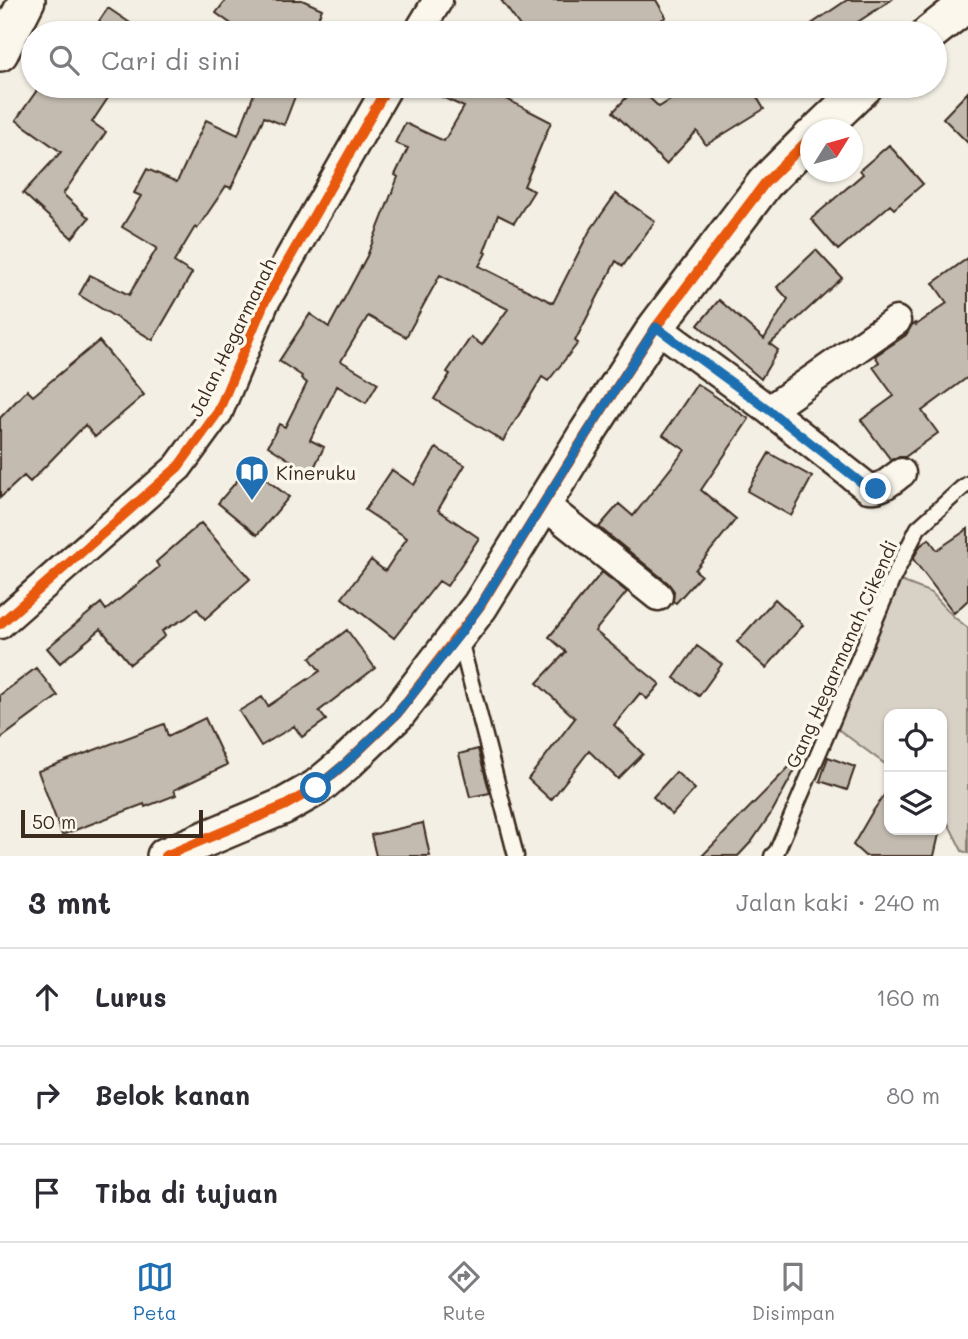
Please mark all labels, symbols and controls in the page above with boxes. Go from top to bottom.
search box [21,21,947,98]
icon: search [45,41,83,79]
text: Cari di sini [101,43,241,77]
north arrow [800,119,863,182]
street label: Jalan Hegarmanah [183,254,281,420]
library icon: Kineruku [233,453,271,502]
place label: Kineruku [276,460,356,485]
route end [860,473,891,504]
street label: Gang Hegarmanah Cikendi [779,536,903,772]
map controls [884,709,947,835]
button: locate [884,709,947,772]
route start [300,772,331,803]
button: layers [884,772,947,835]
scale bar [21,807,203,839]
text: 50 m [32,809,76,834]
text: 3 mnt [28,882,111,922]
text: Jalan kaki · 240 m [736,887,940,917]
icon: ahead [28,978,66,1016]
text: Lurus [95,980,167,1014]
text: 160 m [876,982,940,1012]
icon: right [28,1076,66,1114]
text: Belok kanan [95,1078,250,1112]
text: 80 m [886,1080,940,1110]
icon: arrive [28,1174,66,1212]
text: Tiba di tujuan [95,1176,278,1210]
tab: Peta [133,1258,177,1325]
tab: Rute [443,1258,486,1325]
tab: Disimpan [752,1258,835,1325]

